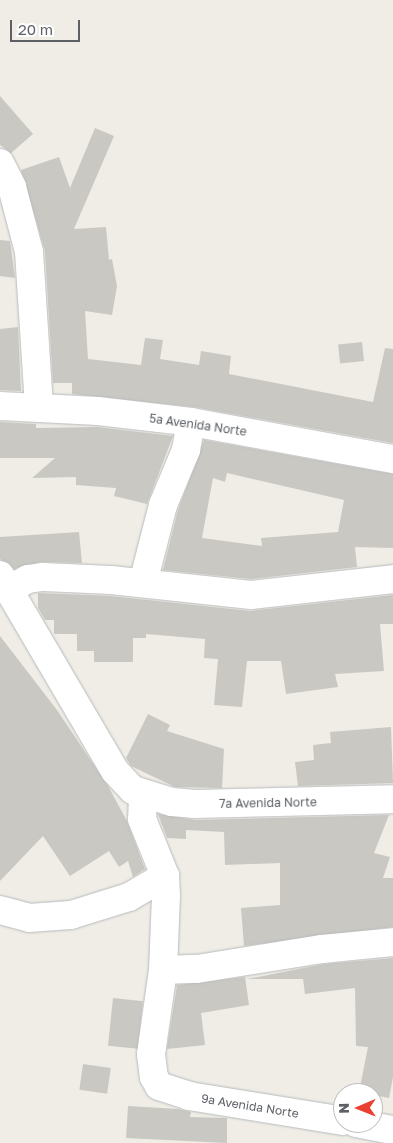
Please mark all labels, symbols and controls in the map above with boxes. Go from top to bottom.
scale bar [12,10,82,42]
text: 20 m [18,20,53,38]
street label: 5a Avenida Norte [148,411,248,439]
street label: 7a Avenida Norte [219,795,317,811]
north arrow [333,1083,383,1133]
street label: 9a Avenida Norte [200,1091,300,1121]
text: N [335,1103,352,1114]

